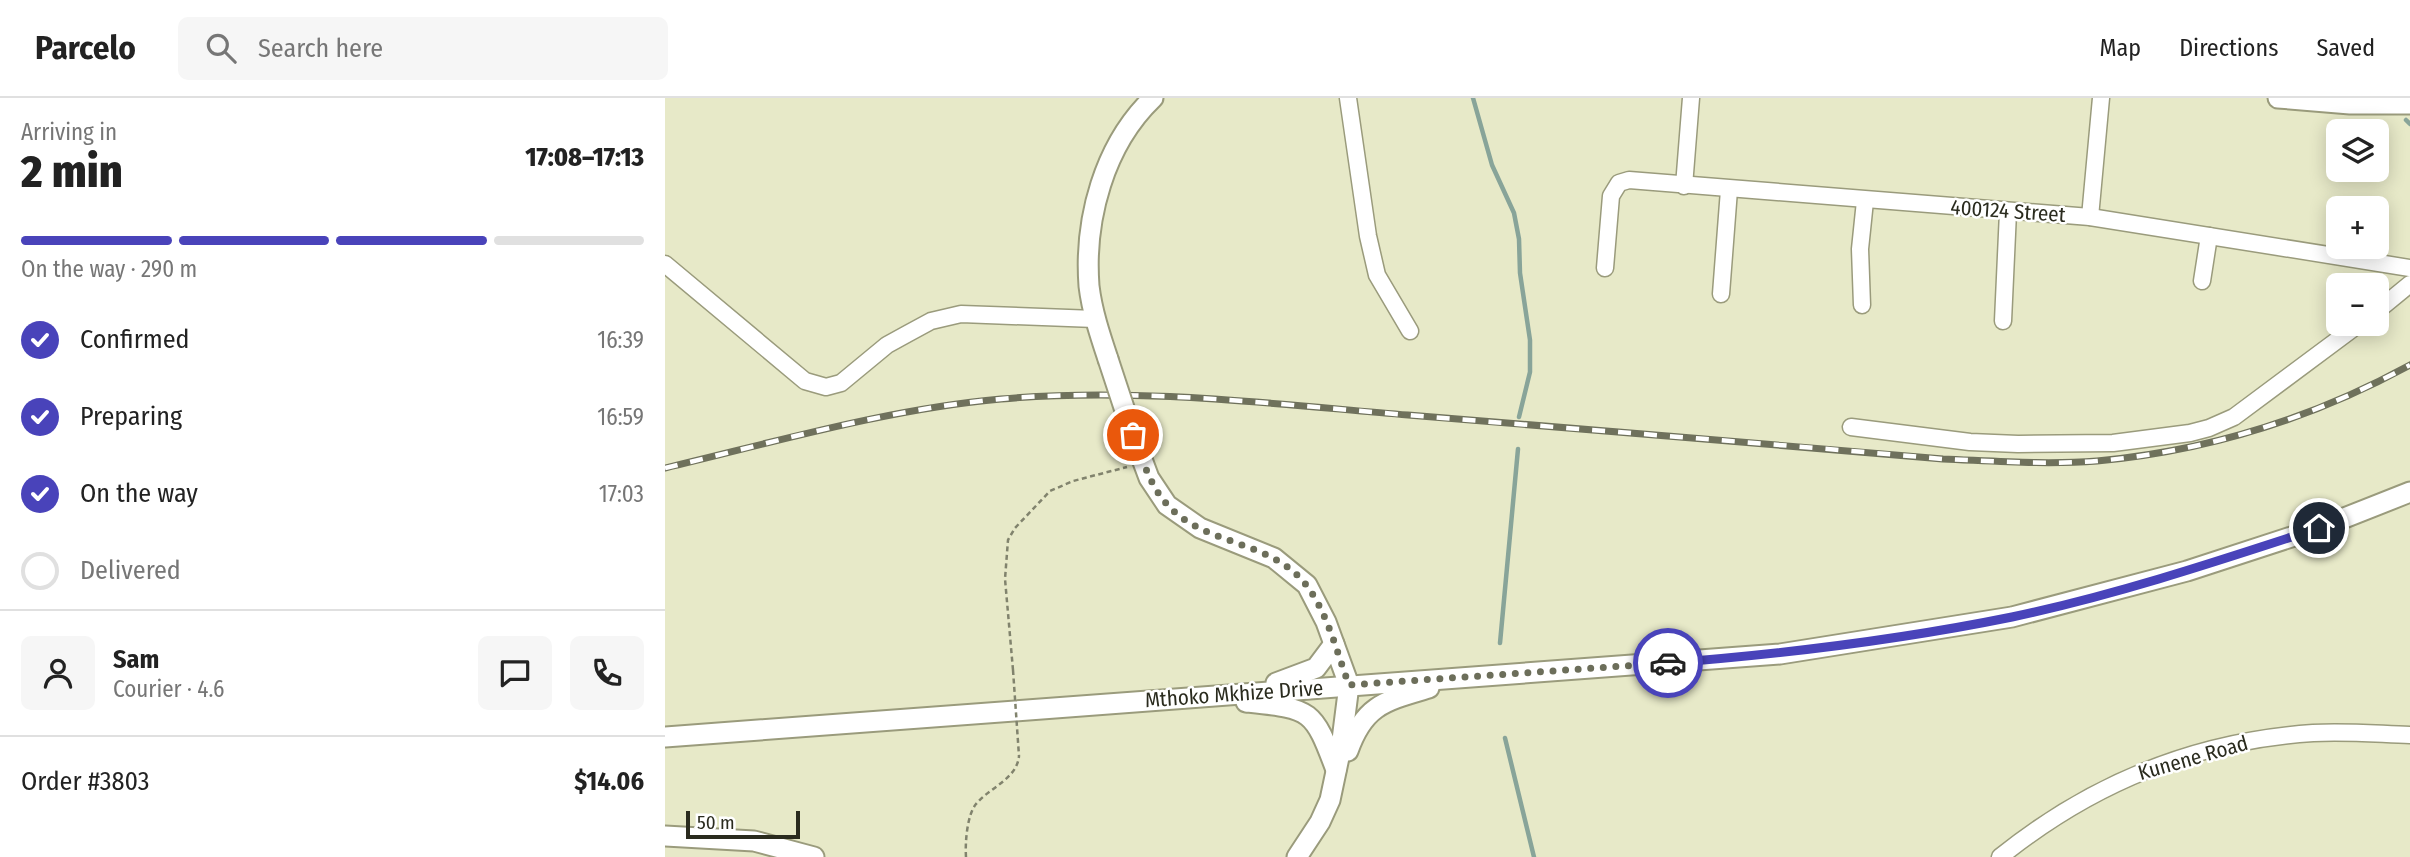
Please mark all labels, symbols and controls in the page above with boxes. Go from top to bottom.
search box [178,17,668,80]
text: Parcelo [35,28,136,68]
icon: search [202,29,240,67]
text: Search here [258,33,383,64]
text: Map [2100,34,2141,62]
text: Directions [2179,34,2278,62]
text: Saved [2316,34,2375,62]
text: Arriving in [21,118,117,146]
map controls [2326,119,2389,336]
button: layers [2326,119,2389,182]
text: 17:08–17:13 [525,142,644,173]
text: 2 min [21,144,123,199]
street label: 400124 Street [1950,194,2067,228]
button: + [2326,196,2389,259]
text: On the way · 290 m [21,255,197,283]
button: − [2326,273,2389,336]
icon: check [21,321,59,359]
text: Confirmed [80,324,190,355]
text: 16:39 [597,326,644,354]
icon: check [21,398,59,436]
text: Preparing [80,401,182,432]
text: 16:59 [597,403,644,431]
pin [1103,405,1163,465]
icon: bag [1114,416,1152,454]
icon: check [21,475,59,513]
text: On the way [80,478,198,509]
text: 17:03 [599,480,644,508]
pin [2289,498,2349,558]
icon: home [2300,509,2338,547]
text: Delivered [80,555,181,586]
courier [1633,628,1703,698]
button: person [21,636,95,710]
button: chat [478,636,552,710]
button: phone [570,636,644,710]
text: Sam [113,644,159,675]
icon: car [1649,644,1687,682]
text: Courier · 4.6 [113,675,224,703]
street label: Mthoko Mkhize Drive [1144,675,1324,713]
street label: Kunene Road [2135,730,2251,786]
text: Order #3803 [21,766,149,797]
text: $14.06 [574,766,644,797]
scale bar [686,808,800,840]
text: 50 m [697,811,735,834]

